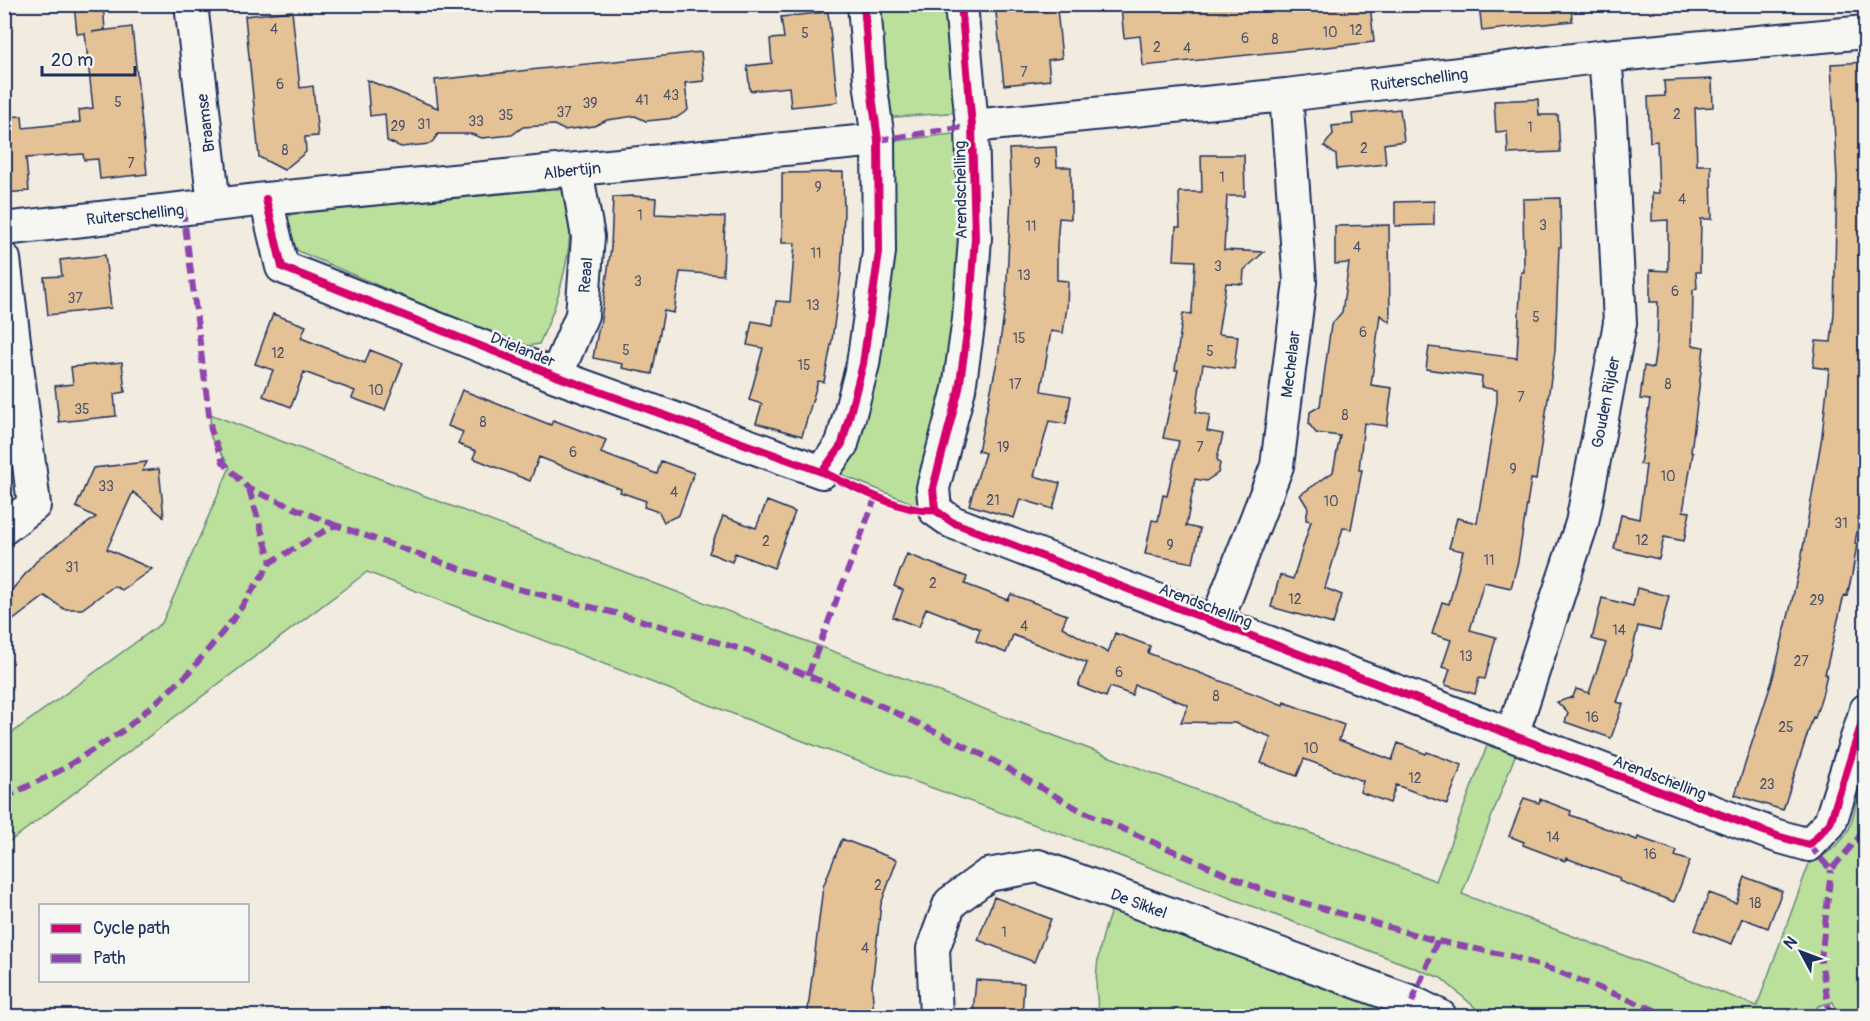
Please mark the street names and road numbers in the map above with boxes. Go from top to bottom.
street label: Ruiterschelling [1369,64,1469,96]
street label: Braamse [192,92,219,153]
street label: Arendschelling [950,141,972,239]
street label: Albertijn [542,158,602,184]
street label: Ruiterschelling [85,200,185,230]
street label: Reaal [574,256,598,294]
street label: Drielander [487,328,558,372]
street label: Mechelaar [1277,329,1305,399]
street label: Gouden Rijder [1587,354,1625,450]
street label: Arendschelling [1156,579,1255,633]
street label: Arendschelling [1610,751,1709,805]
street label: De Sikkel [1108,885,1170,923]

